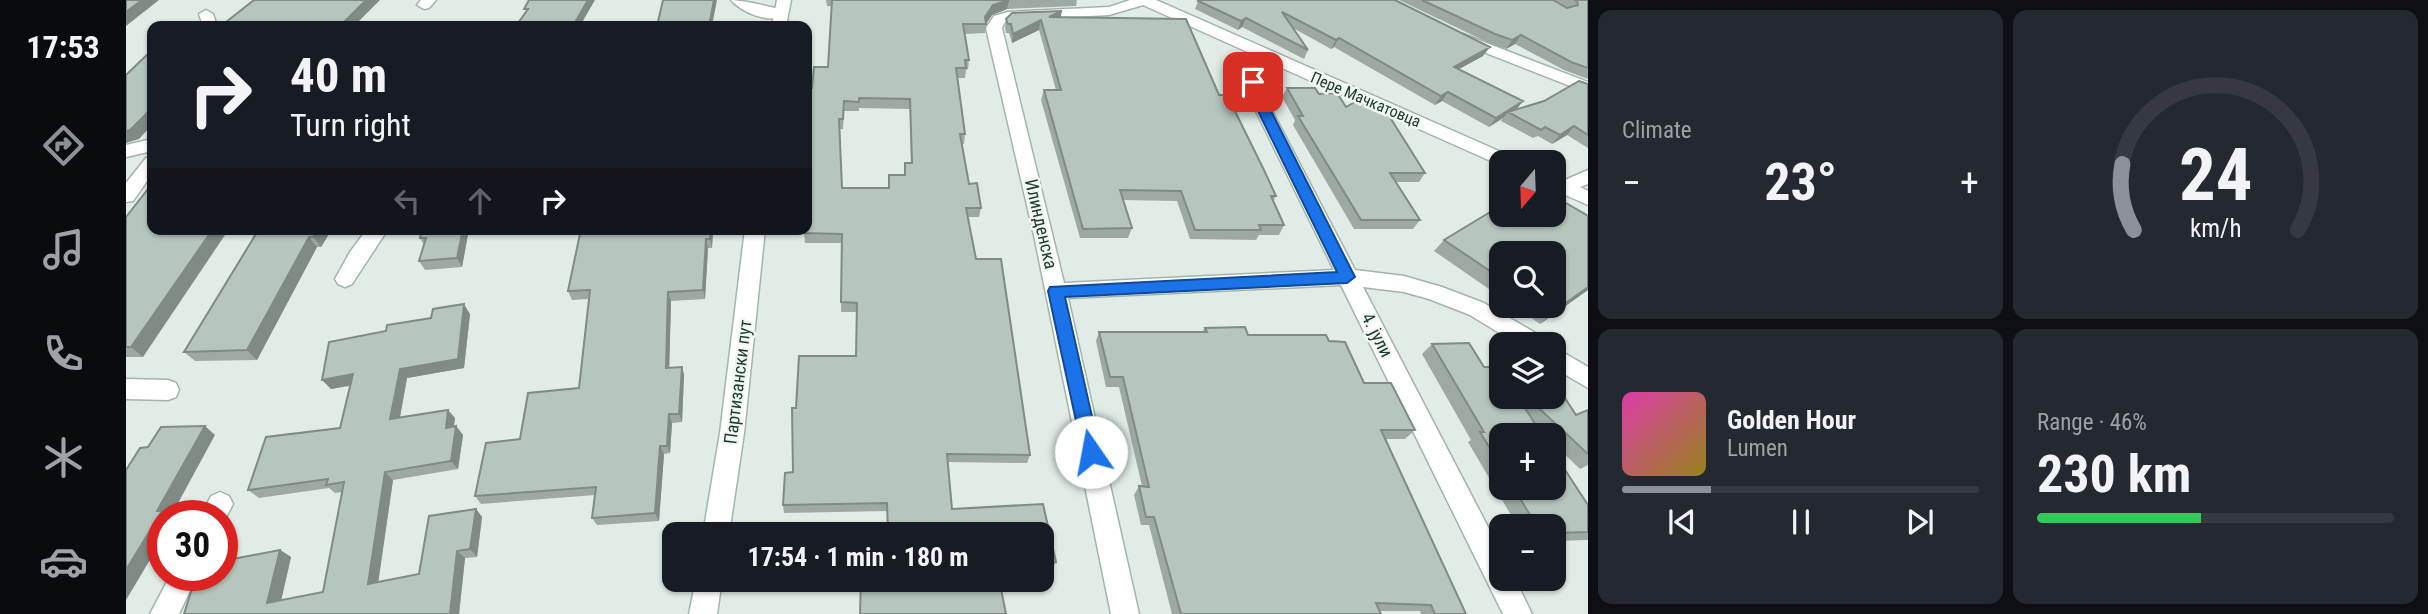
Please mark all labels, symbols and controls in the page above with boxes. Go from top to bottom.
text: 17:53 [26,28,100,66]
text: 40 m [290,47,387,104]
icon: right [175,49,266,140]
pin [1223,52,1283,112]
icon: arrive [1234,63,1272,101]
street label: Пере Мачкатовца [1308,68,1424,131]
text: Turn right [290,106,411,144]
text: Climate [1622,117,1692,144]
icon: directions [39,121,88,170]
text: 24 [2179,133,2252,219]
north arrow [1489,150,1566,228]
map controls [1489,150,1566,591]
text: 23° [1764,152,1837,213]
text: − [1622,161,1641,205]
text: + [1960,161,1979,205]
street label: Илинденска [1021,177,1062,271]
icon: left [388,182,426,220]
icon: ahead [461,182,499,220]
icon: right [534,182,572,220]
text: km/h [2190,214,2241,243]
icon: music [39,225,88,274]
button: search [1489,241,1566,318]
street label: 4. јули [1357,309,1398,361]
street label: Партизански пут [719,318,756,445]
icon: phone [39,329,88,378]
button: layers [1489,332,1566,409]
text: Golden Hour [1727,405,1856,435]
text: Range · 46% [2037,409,2147,436]
position arrow [1054,415,1128,489]
button: + [1489,423,1566,500]
icon: climate [39,433,88,482]
text: Lumen [1727,435,1788,462]
text: 230 km [2037,444,2191,505]
speed limit sign: 30 [147,500,238,591]
icon: previous [1663,503,1701,541]
icon: pause [1782,503,1820,541]
icon: next [1901,503,1939,541]
button: − [1489,514,1566,591]
icon: car [39,537,88,586]
text: 17:54 · 1 min · 180 m [748,542,968,572]

